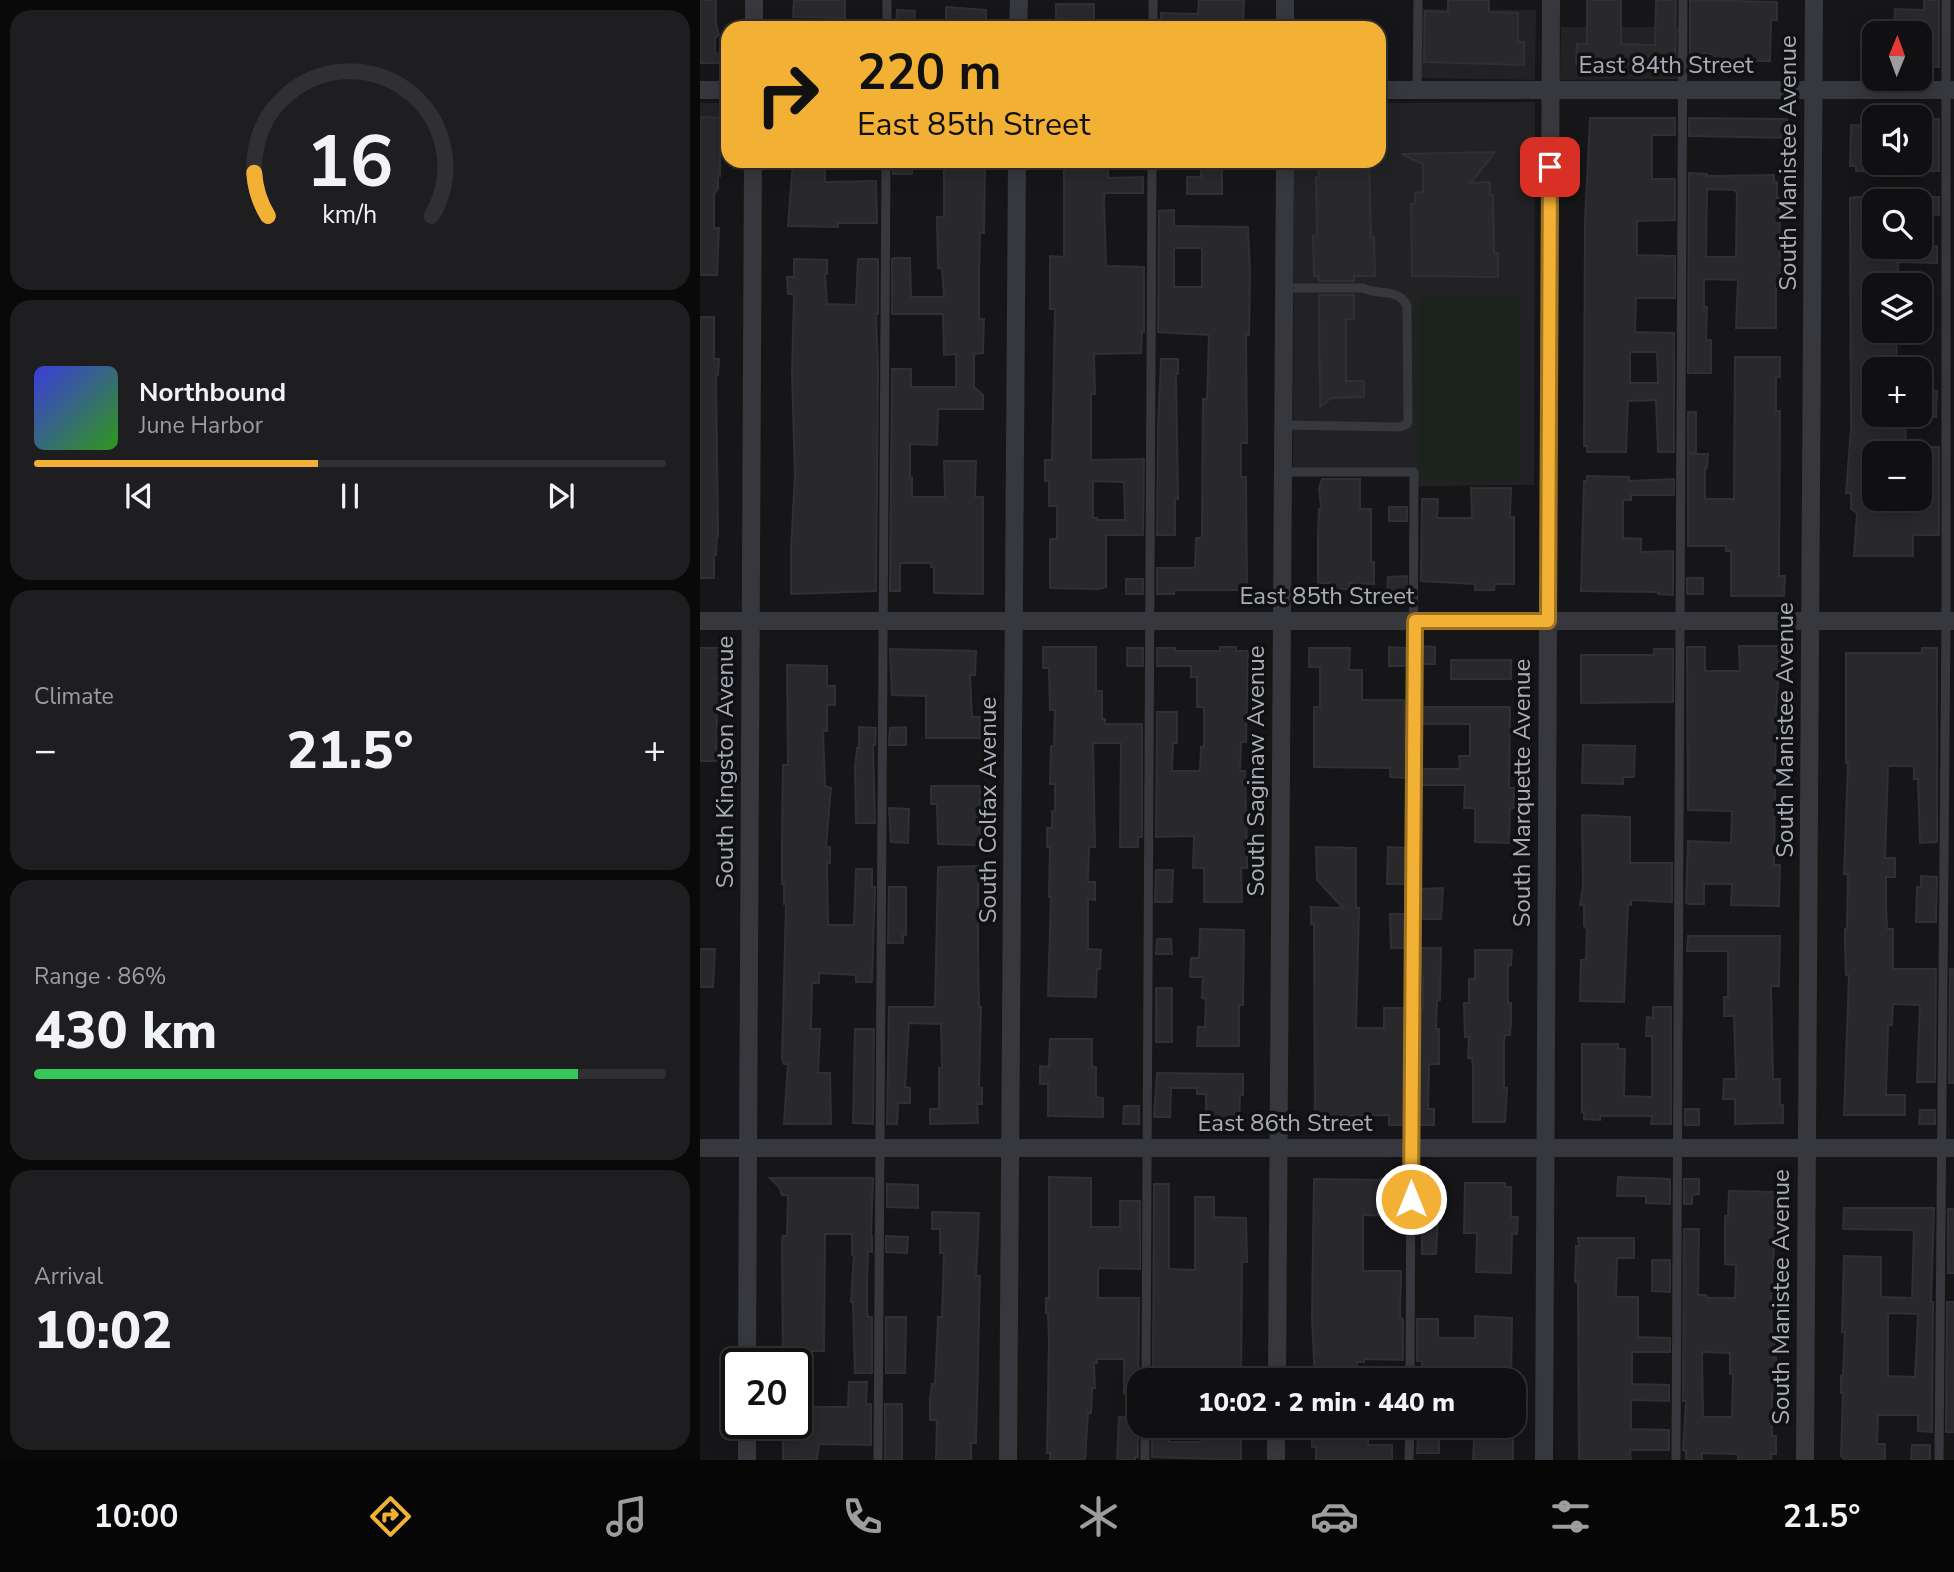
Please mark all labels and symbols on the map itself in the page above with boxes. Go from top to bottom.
north arrow [1862,21,1932,91]
street label: South Manistee Avenue [1772,35,1804,291]
street label: East 84th Street [1578,49,1754,81]
pin [1520,137,1580,197]
street label: East 85th Street [1239,580,1415,612]
street label: South Manistee Avenue [1769,602,1801,858]
street label: South Kingston Avenue [709,636,741,888]
street label: South Saginaw Avenue [1240,645,1272,897]
street label: South Marquette Avenue [1506,659,1538,927]
street label: South Colfax Avenue [972,697,1004,923]
street label: East 86th Street [1197,1107,1373,1139]
position arrow [1374,1162,1448,1236]
street label: South Manistee Avenue [1765,1169,1797,1425]
speed limit sign: 20 [721,1348,812,1439]

